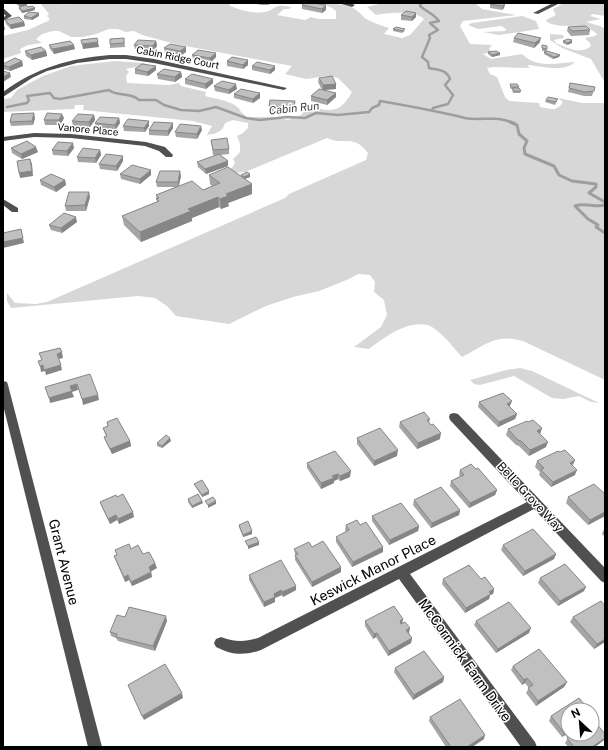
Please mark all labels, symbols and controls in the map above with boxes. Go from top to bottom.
street label: Cabin Ridge Court [135,43,221,71]
water label: Cabin Run [268,99,320,117]
street label: Vanore Place [57,120,119,138]
street label: Belle Grove Way [494,459,566,535]
street label: Grant Avenue [46,517,82,607]
street label: Keswick Manor Place [308,531,438,609]
street label: McCormick Farm Drive [415,596,515,724]
north arrow [560,702,600,742]
text: N [569,706,582,720]

